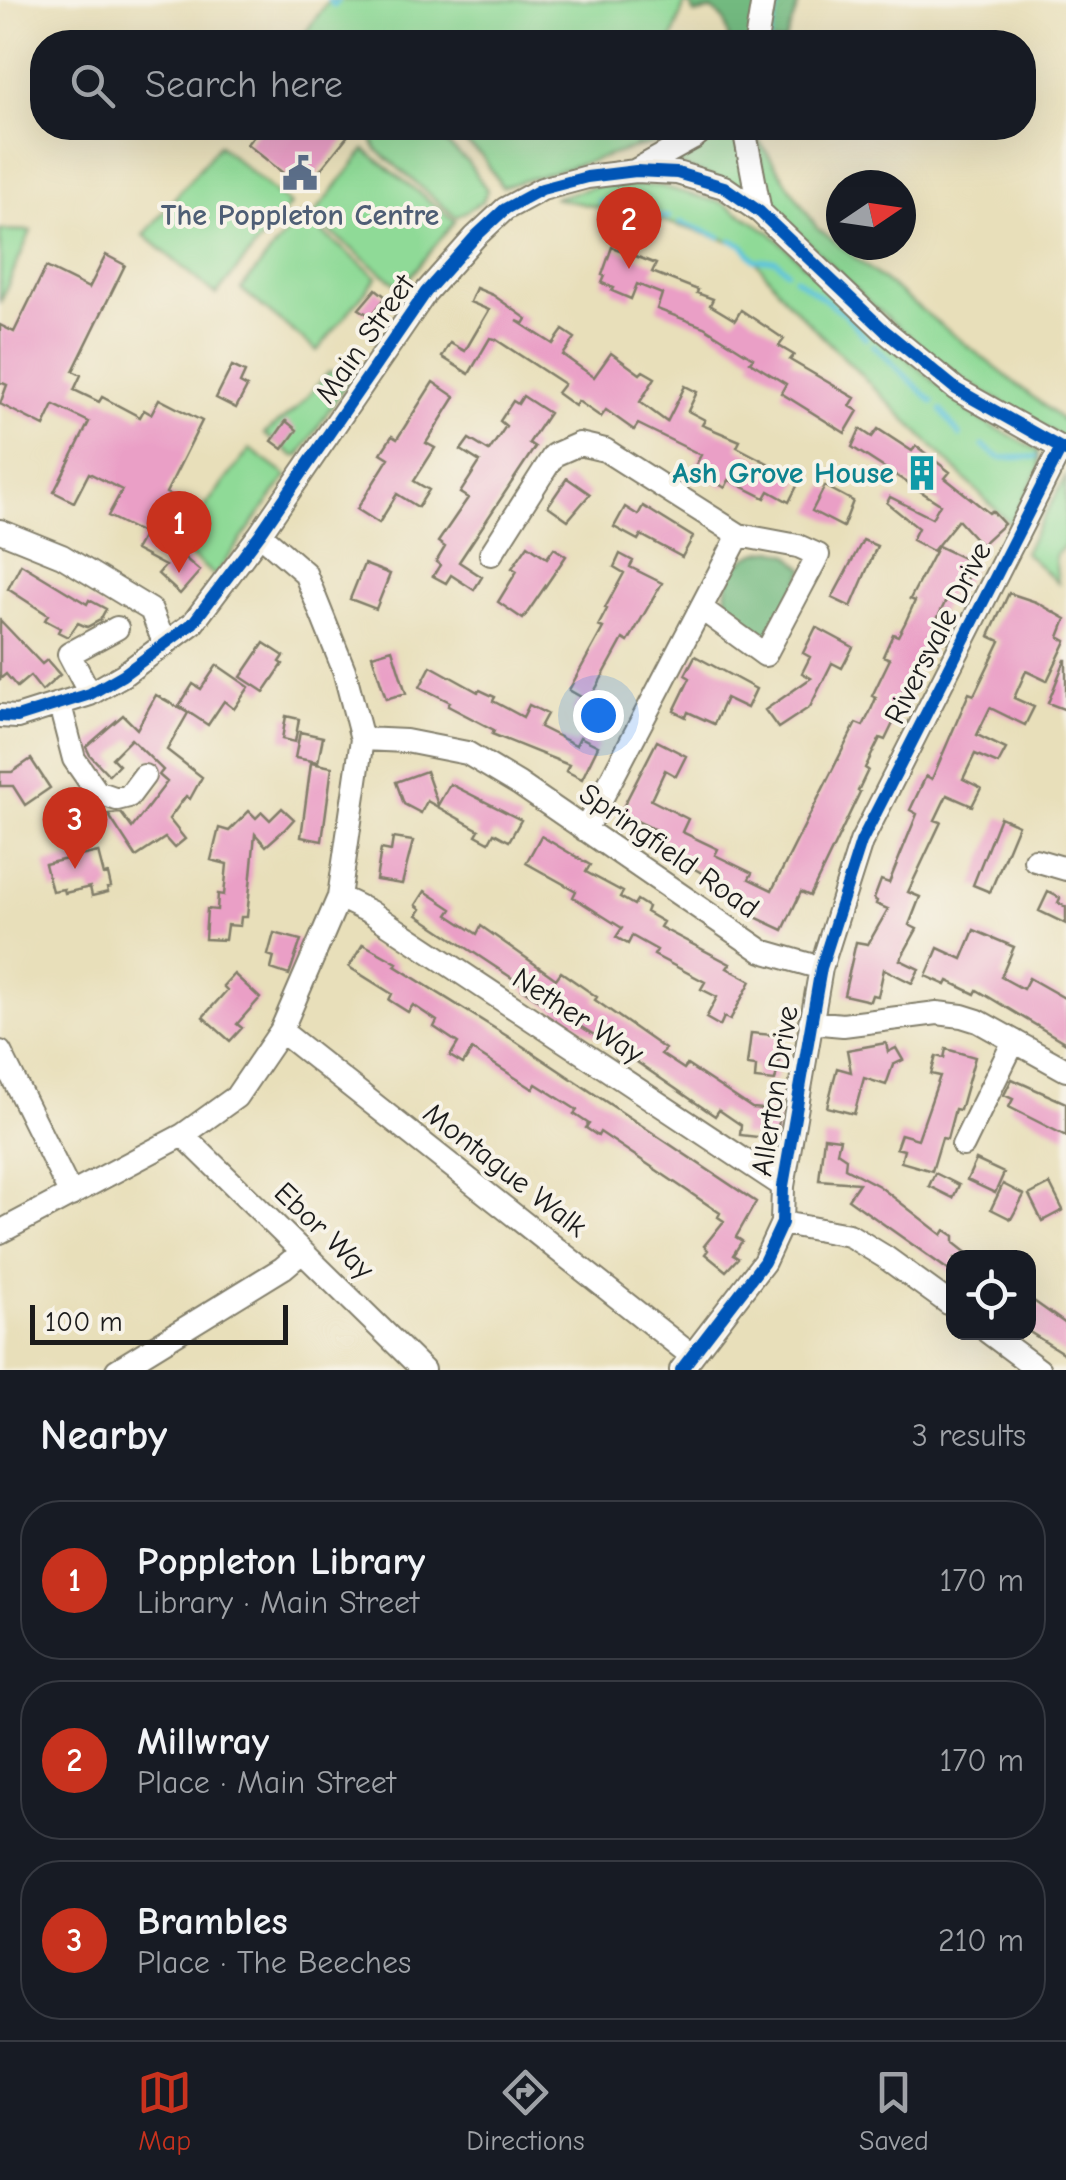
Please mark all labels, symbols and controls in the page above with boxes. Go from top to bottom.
search box [30,30,1036,140]
icon: search [65,58,120,113]
text: Search here [145,63,343,107]
public building icon: The Poppleton Centre [281,154,319,192]
north arrow [826,170,916,260]
pin: 2 [596,186,662,269]
place label: The Poppleton Centre [161,198,439,233]
street label: Main Street [308,267,423,410]
building icon: Ash Grove House [903,454,941,492]
place label: Ash Grove House [672,456,894,491]
pin: 1 [146,490,212,573]
street label: Riversvale Drive [877,536,999,730]
your location [573,690,624,741]
street label: Springfield Road [572,776,766,926]
pin: 3 [42,786,108,869]
street label: Nether Way [506,961,651,1072]
street label: Allerton Drive [744,1003,806,1179]
street label: Montague Walk [416,1095,594,1245]
street label: Ebor Way [267,1175,381,1287]
map controls [946,1250,1036,1340]
button: locate [946,1250,1036,1340]
scale bar [30,1300,288,1344]
text: 100 m [45,1306,123,1338]
text: Nearby [40,1411,167,1460]
text: 3 results [912,1417,1026,1454]
text: Poppleton Library [137,1540,425,1584]
text: 1 [68,1562,81,1599]
text: 170 m [940,1562,1024,1599]
text: Library · Main Street [137,1584,419,1621]
text: Millwray [137,1720,269,1764]
text: 2 [67,1742,82,1779]
text: 170 m [940,1742,1024,1779]
text: Place · Main Street [137,1764,396,1801]
text: Brambles [137,1900,288,1944]
text: 3 [67,1922,82,1959]
text: 210 m [938,1922,1024,1959]
text: Place · The Beeches [137,1944,411,1981]
tab: Map [137,2065,192,2157]
tab: Directions [466,2065,585,2157]
tab: Saved [859,2065,929,2157]

